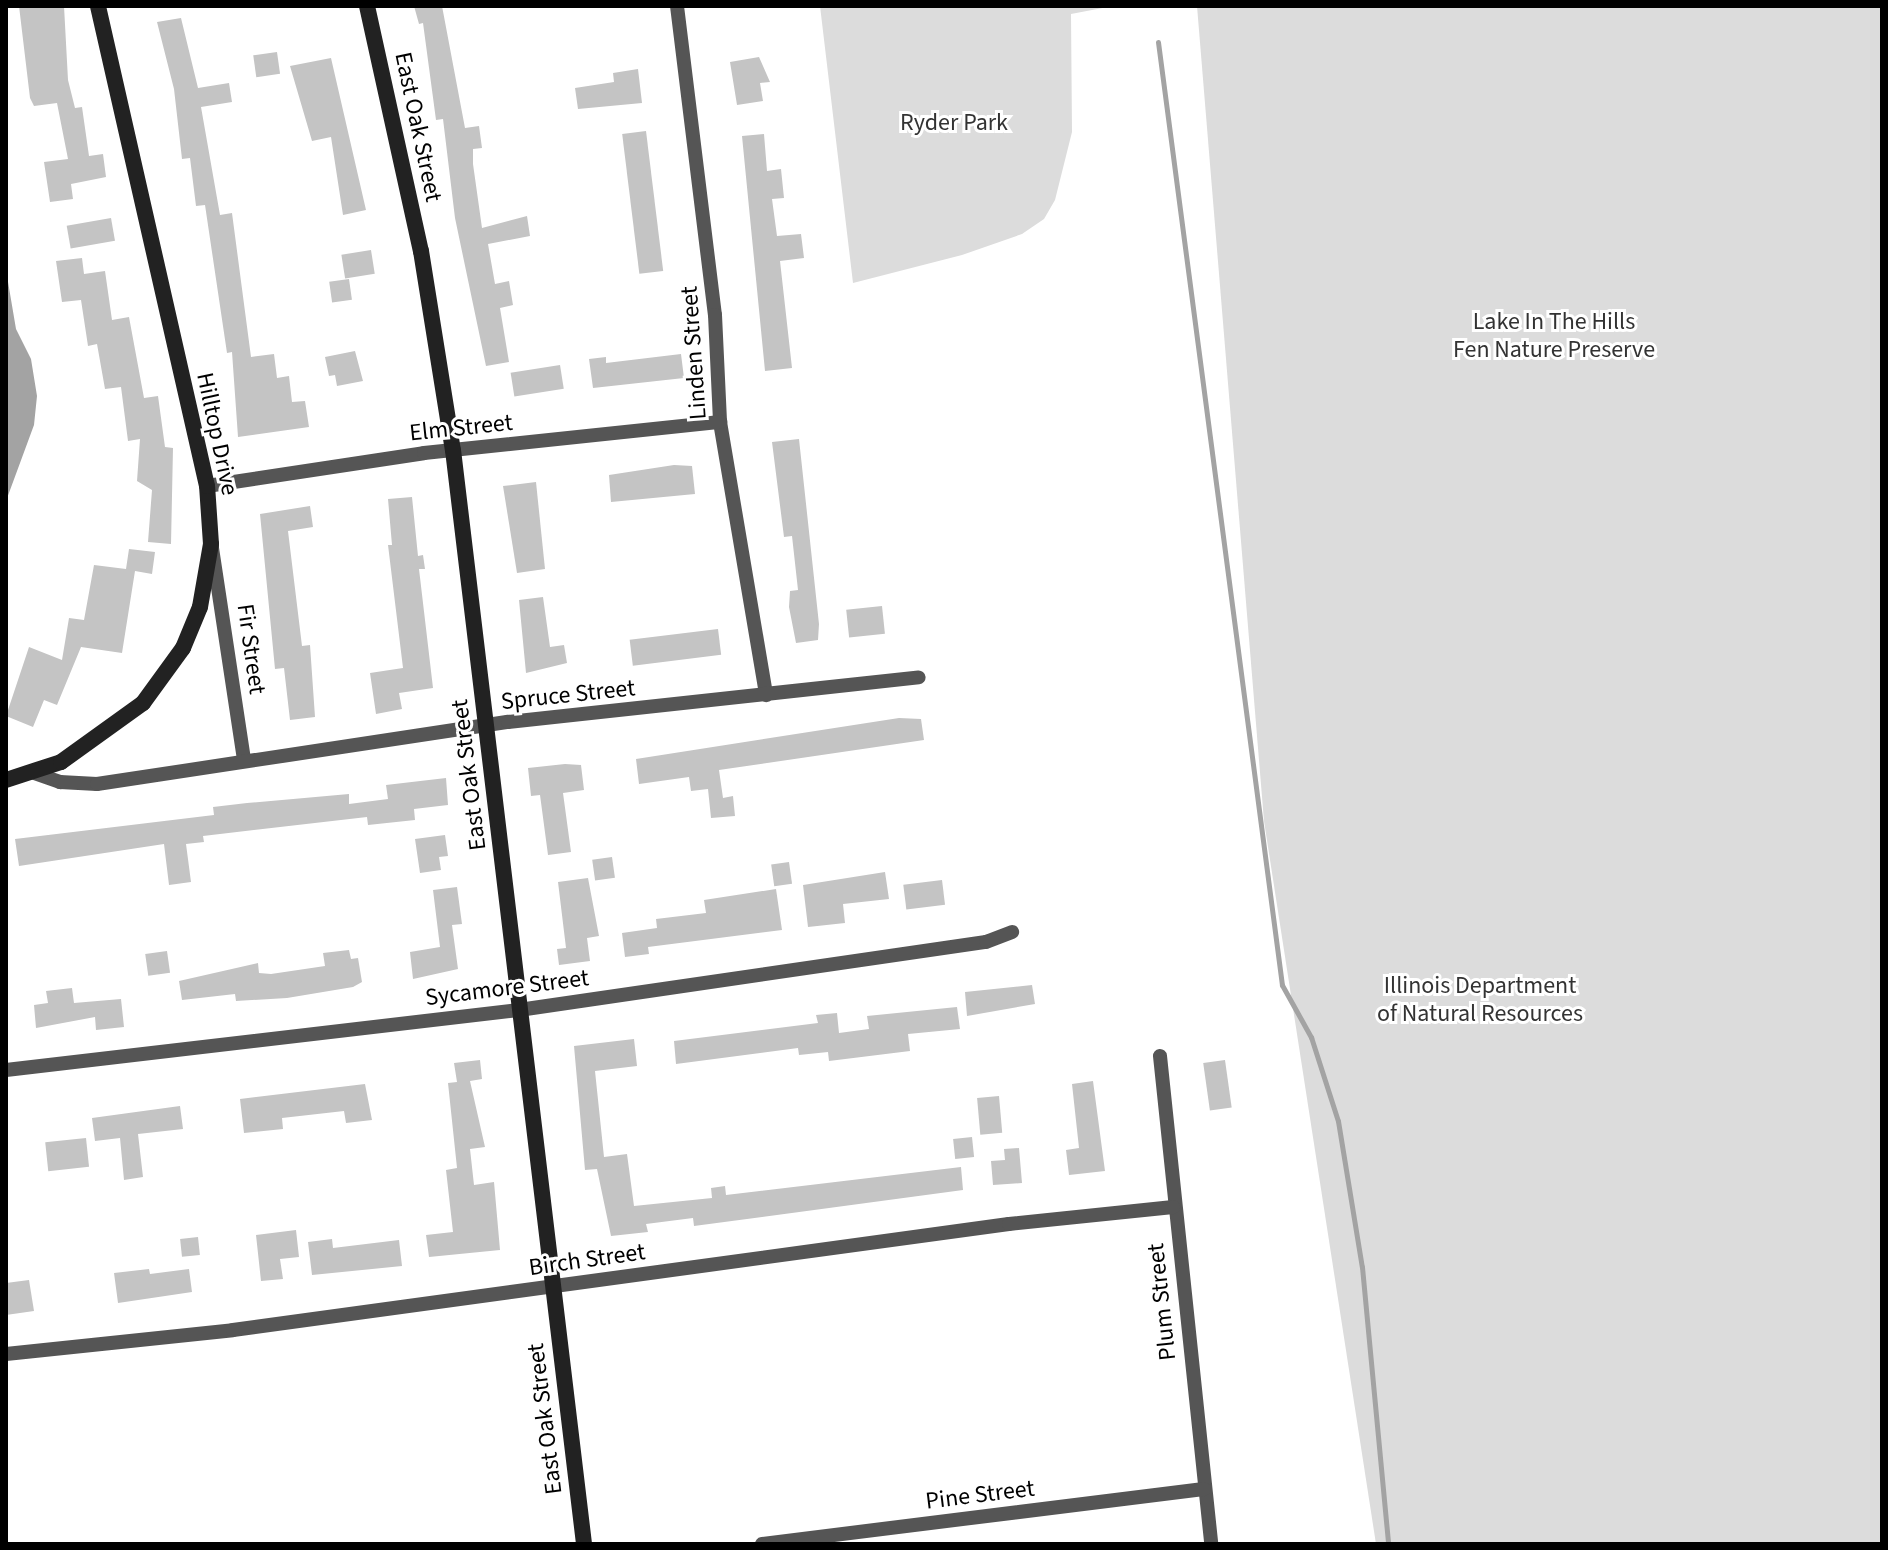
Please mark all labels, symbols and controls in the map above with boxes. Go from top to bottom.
street label: East Oak Street [388,50,448,204]
park label: Ryder Park [900,109,1008,137]
street label: Linden Street [675,285,713,421]
park label: Lake In The Hills Fen Nature Preserve [1453,308,1655,364]
street label: Hilltop Drive [190,370,244,498]
street label: Elm Street [408,408,514,448]
street label: Fir Street [230,602,272,696]
street label: Spruce Street [499,674,637,716]
street label: East Oak Street [445,698,493,852]
street label: Sycamore Street [424,964,590,1012]
park label: Illinois Department of Natural Resources [1377,972,1583,1028]
street label: Birch Street [527,1238,647,1282]
street label: Plum Street [1142,1242,1182,1362]
street label: East Oak Street [521,1342,569,1496]
street label: Pine Street [924,1474,1036,1516]

